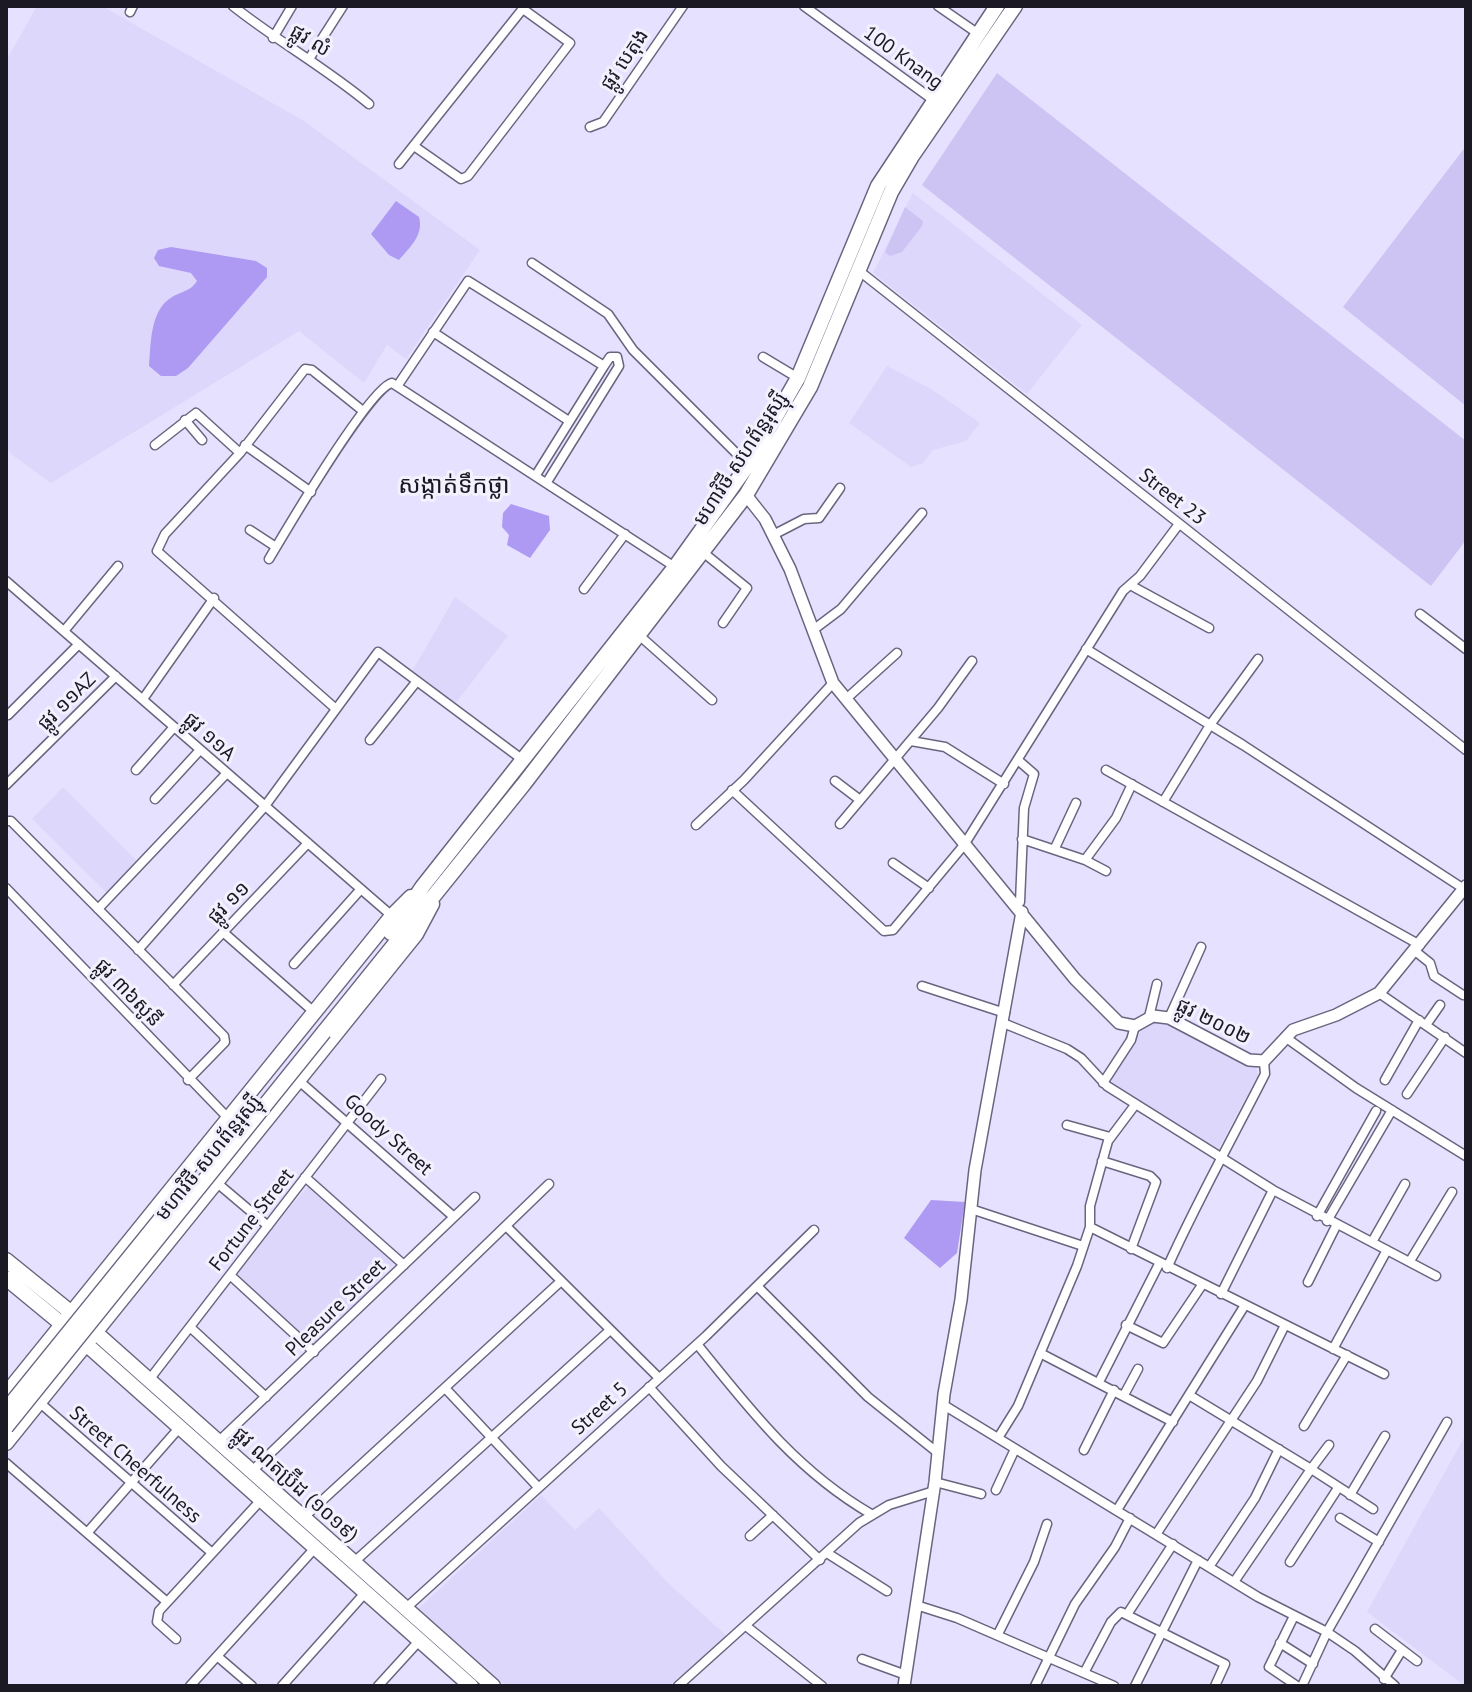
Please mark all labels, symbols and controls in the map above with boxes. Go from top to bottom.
street label: ផ្លូវ លំ [285,20,335,62]
street label: 100 Knang [859,21,947,95]
street label: ផ្លូវ បេតុង [596,25,654,95]
street label: មហាវិថី សហព័ន្ធរុស្ស៊ី [689,388,793,530]
street label: Street 23 [1134,463,1210,531]
district label: សង្កាត់ទឹកថ្លា [398,472,510,500]
street label: ផ្លូវ ១១AZ [33,668,101,736]
street label: ផ្លូវ ១១A [178,707,240,767]
street label: ផ្លូវ ១១ [203,877,255,929]
street label: ផ្លូវ ៣៦សូនី [90,954,166,1032]
street label: ផ្លូវ ២០០២ [1172,994,1254,1050]
street label: Goody Street [339,1089,437,1181]
street label: មហាវិថី សហព័ន្ធរុស្ស៊ី [151,1090,267,1226]
street label: Fortune Street [205,1164,299,1276]
street label: Pleasure Street [281,1254,391,1362]
street label: Street 5 [567,1378,633,1440]
street label: Street Cheerfulness [64,1401,206,1529]
street label: ផ្លូវ ណតប្រ៊ីដ (១០១៩) [227,1422,363,1548]

